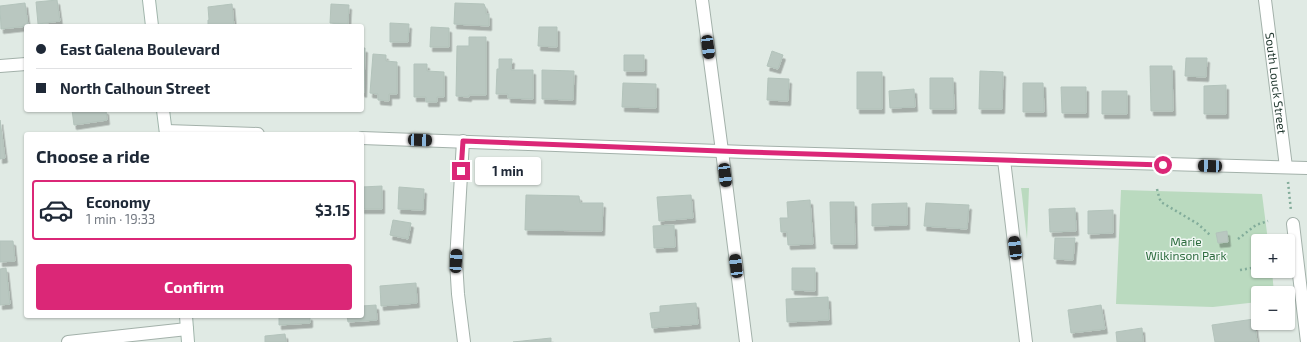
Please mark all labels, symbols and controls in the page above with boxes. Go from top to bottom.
street label: South Louck Street [1263,32,1290,135]
car [701,34,715,60]
text: East Galena Boulevard [60,40,220,58]
text: North Calhoun Street [60,79,210,97]
car [408,134,432,146]
text: Choose a ride [36,145,150,167]
route start [1154,156,1172,174]
callout: 1 min [475,157,541,185]
car [1198,160,1222,172]
route end [452,162,470,180]
car [718,162,732,188]
text: 1 min [492,163,524,179]
icon: car [38,192,74,228]
text: Economy [86,193,151,211]
text: $3.15 [315,201,350,219]
text: 1 min · 19:33 [86,211,155,227]
park label: Marie Wilkinson Park [1145,234,1227,262]
map controls [1251,234,1295,330]
button: + [1251,234,1295,278]
car [1008,235,1022,261]
car [449,249,463,273]
car [729,253,743,279]
button: Confirm [36,264,352,310]
button: − [1251,286,1295,330]

